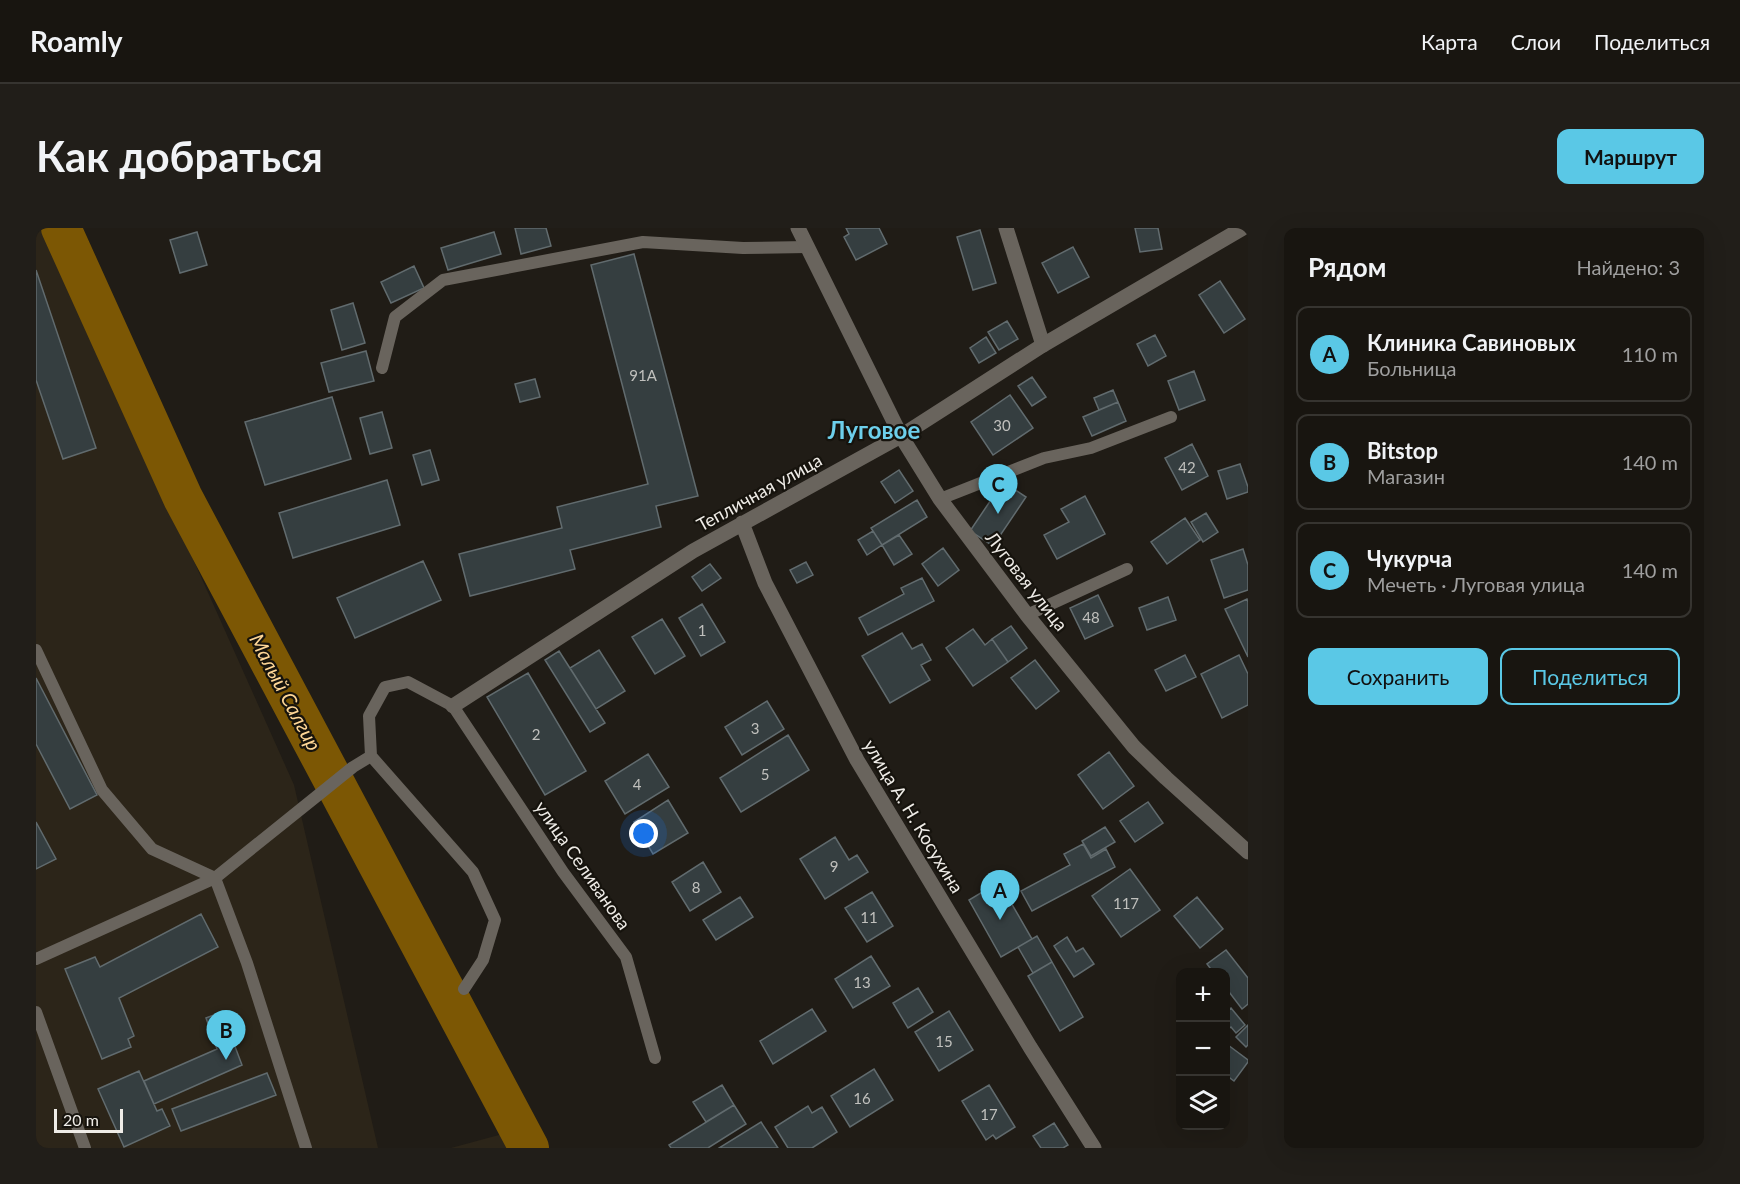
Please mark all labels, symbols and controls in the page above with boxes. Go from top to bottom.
text: Roamly [30,24,123,58]
text: Карта [1421,29,1478,54]
text: Слои [1511,29,1561,54]
text: Поделиться [1594,29,1710,54]
button: Маршрут [1557,129,1704,184]
text: Как добраться [36,131,323,181]
text: Рядом [1308,251,1386,283]
text: Найдено: 3 [1577,255,1680,279]
text: Клиника Савиновых [1367,329,1576,356]
text: A [1323,342,1336,366]
text: 110 m [1622,342,1678,366]
text: Больница [1367,356,1456,380]
house number: 91А [629,366,658,384]
district label: Луговое [827,415,920,444]
house number: 30 [993,416,1011,434]
text: Bitstop [1367,437,1438,464]
street label: Тепличная улица [692,448,826,536]
text: B [1323,450,1336,474]
text: 140 m [1622,450,1678,474]
house number: 42 [1178,458,1196,476]
pin: C [978,464,1018,514]
text: Магазин [1367,464,1445,488]
street label: Луговая улица [981,526,1073,635]
text: Чукурча [1367,545,1452,572]
text: C [1323,558,1336,582]
text: 140 m [1622,558,1678,582]
text: Мечеть · Луговая улица [1367,572,1585,596]
house number: 48 [1082,608,1100,626]
house number: 1 [698,621,706,639]
water label: Малый Салгир [245,629,327,755]
button: Сохранить [1308,648,1488,705]
button: Поделиться [1500,648,1680,705]
house number: 3 [751,719,759,737]
house number: 2 [532,725,540,743]
street label: улица А. Н. Косухина [859,735,969,897]
house number: 5 [761,765,769,783]
house number: 4 [633,775,642,793]
street label: улица Селиванова [530,796,636,934]
your location [629,819,658,848]
house number: 9 [830,857,838,875]
pin: A [980,870,1020,920]
house number: 8 [692,878,700,896]
house number: 117 [1113,894,1139,912]
house number: 11 [860,908,878,926]
map controls [1176,968,1230,1130]
button: + [1176,968,1230,1022]
house number: 13 [853,973,871,991]
pin: B [206,1010,246,1060]
button: − [1176,1022,1230,1076]
house number: 15 [935,1032,953,1050]
button: layers [1176,1076,1230,1130]
house number: 16 [853,1089,871,1107]
house number: 17 [980,1105,998,1123]
scale bar [54,1106,123,1134]
text: 20 m [63,1110,99,1129]

